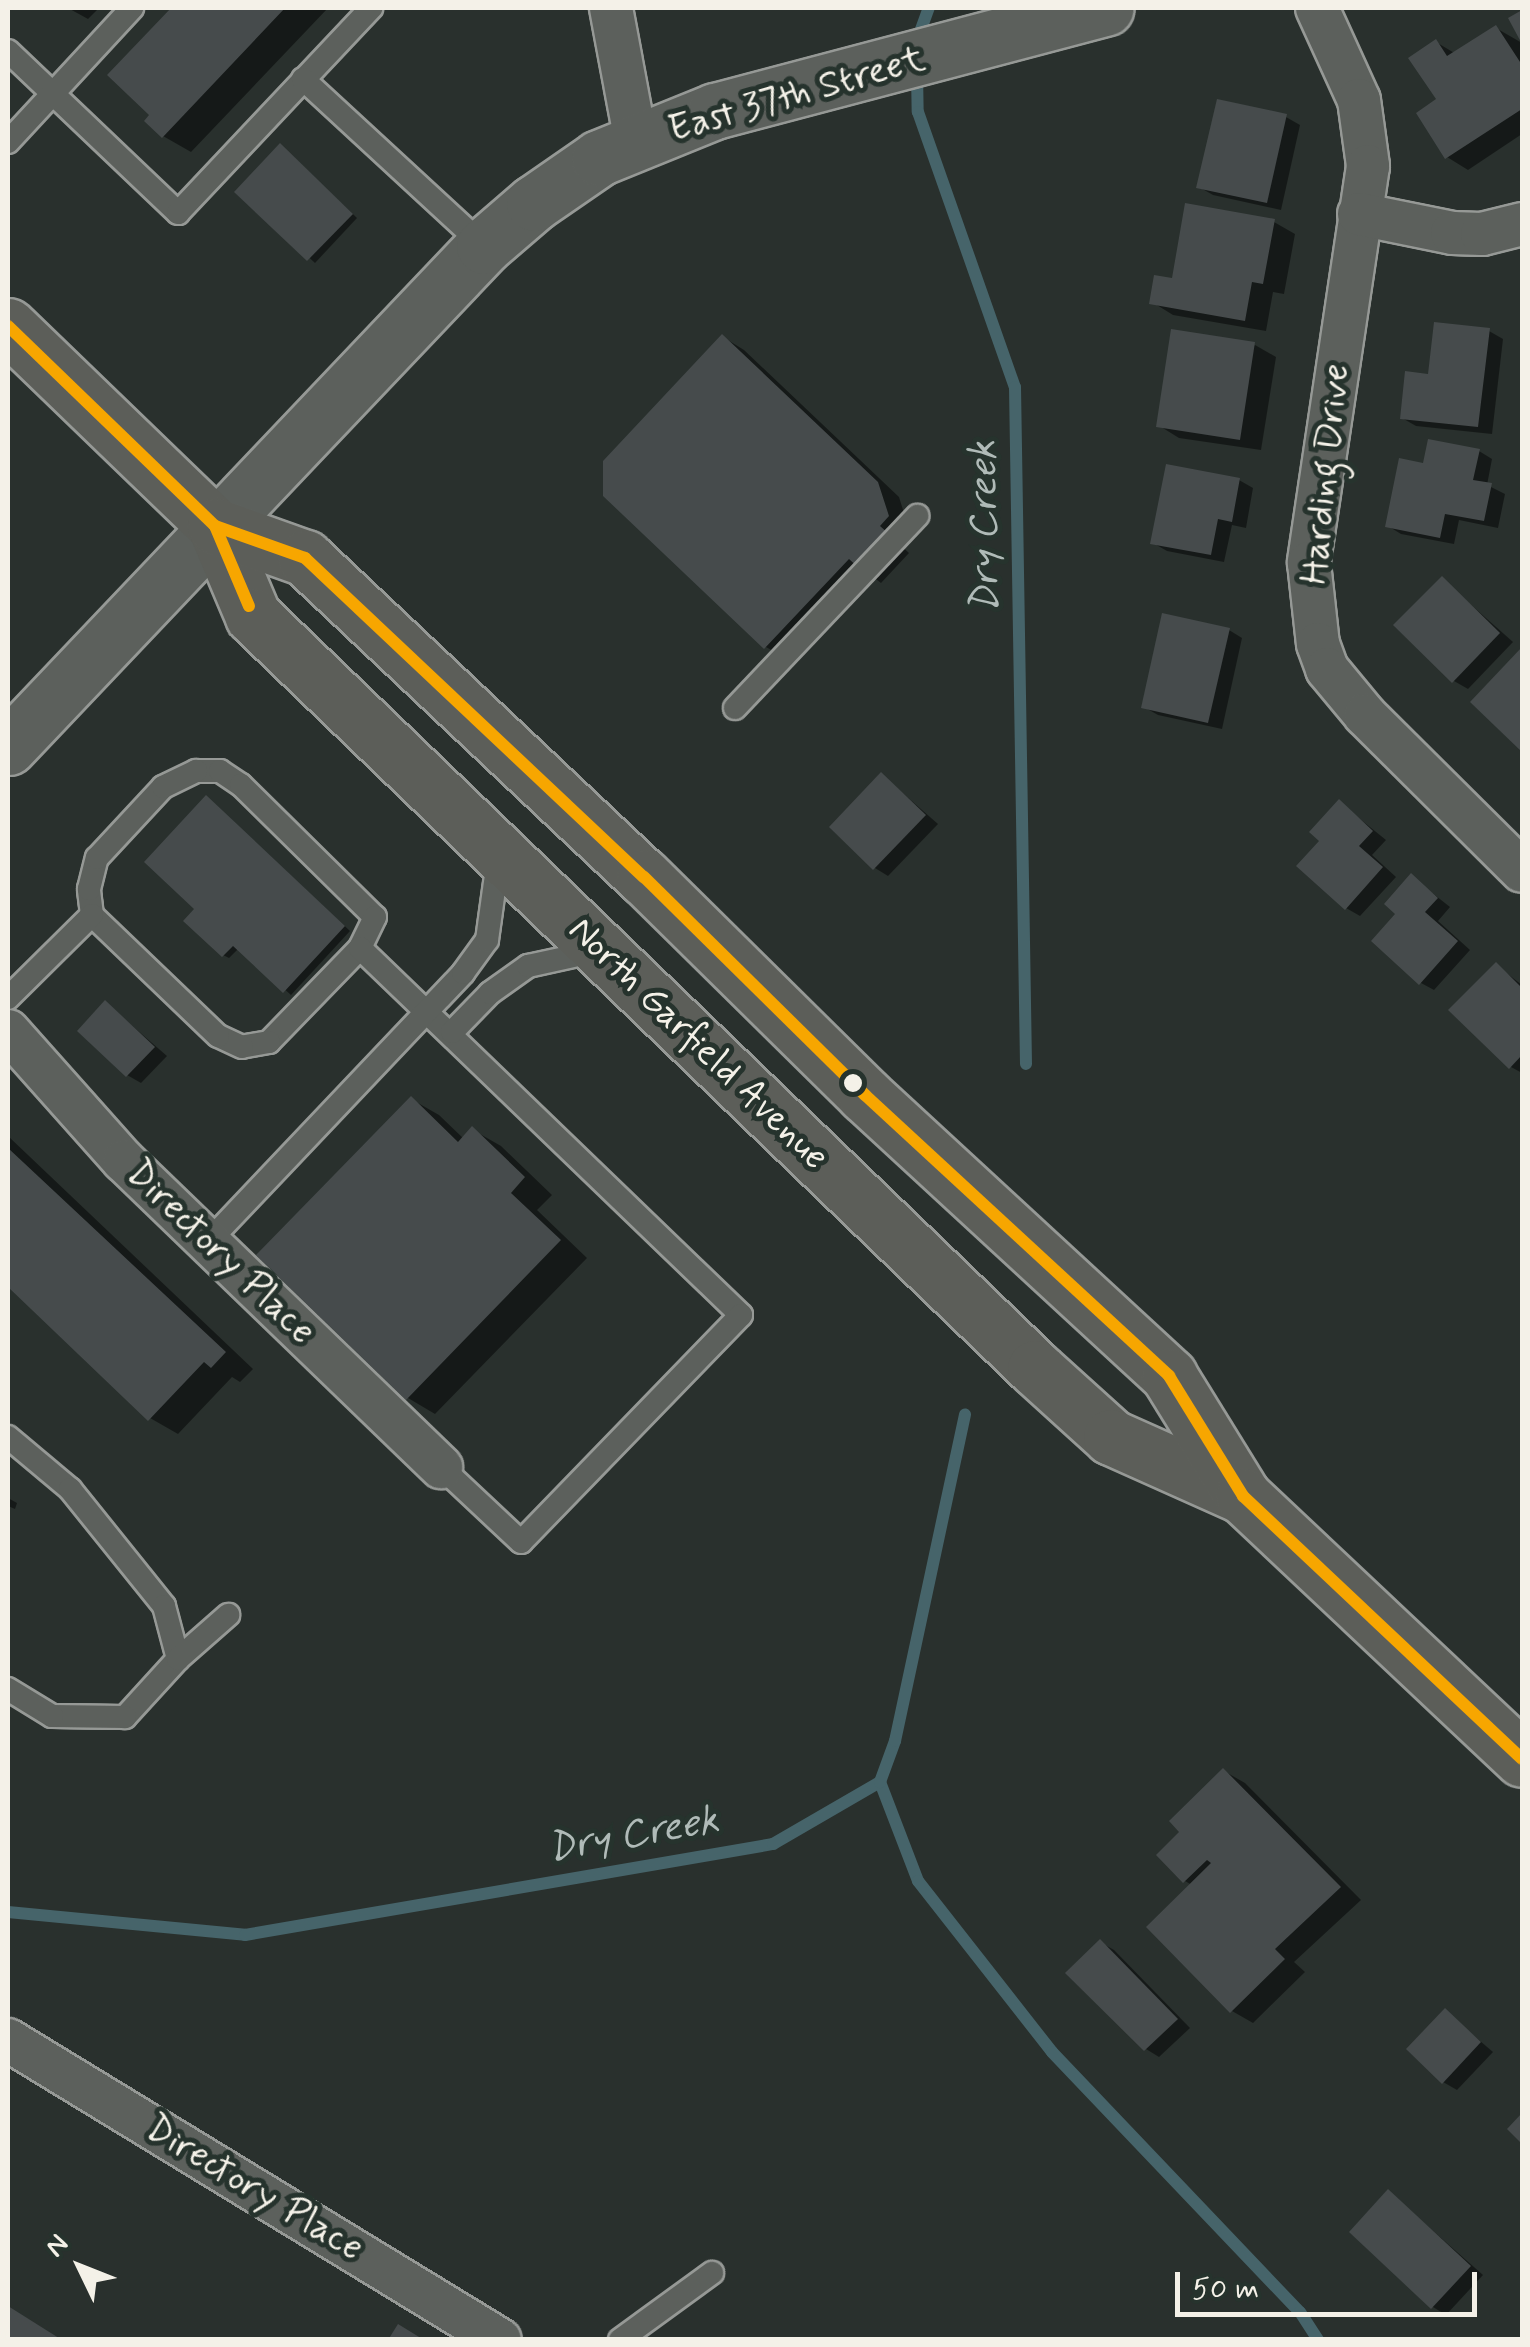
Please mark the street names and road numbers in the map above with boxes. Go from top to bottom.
street label: East 37th Street [664,37,930,153]
street label: Harding Drive [1292,363,1360,585]
street label: North Garfield Avenue [555,905,841,1183]
street label: Directory Place [117,1153,323,1353]
street label: Directory Place [139,2107,369,2271]

